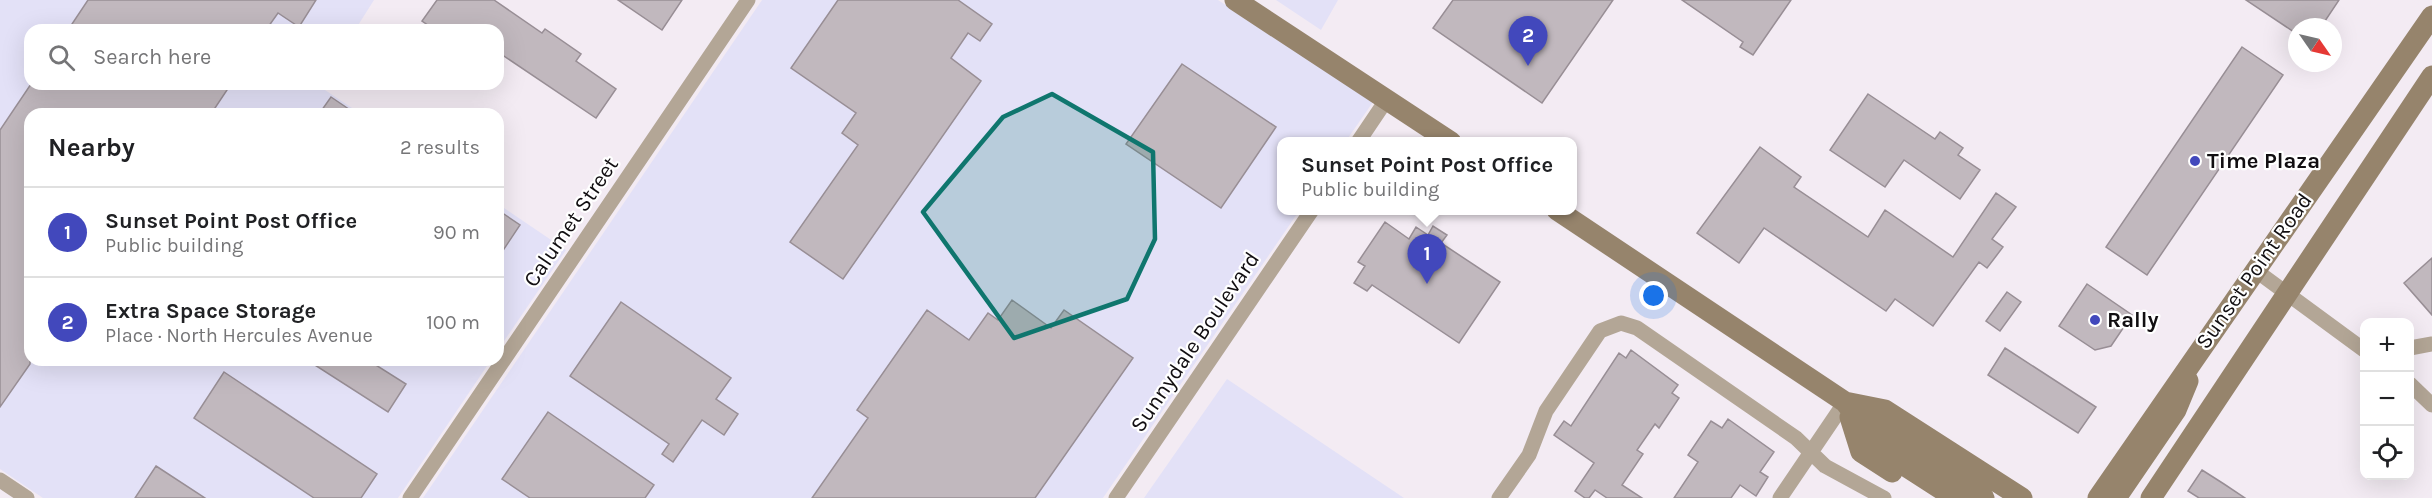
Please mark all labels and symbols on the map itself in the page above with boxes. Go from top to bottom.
pin: 2 [1508,16,1547,66]
north arrow [2288,18,2342,72]
place label: Time Plaza [2207,148,2320,174]
street label: Calumet Street [518,152,624,292]
marker: Time Plaza [2188,154,2202,168]
street label: Sunset Point Road [2190,188,2318,354]
pin: 1 [1408,234,1446,284]
street label: Sunnydale Boulevard [1125,247,1265,437]
your location [1639,281,1668,310]
place label: Rally [2107,307,2159,333]
marker: Rally [2088,313,2102,327]

